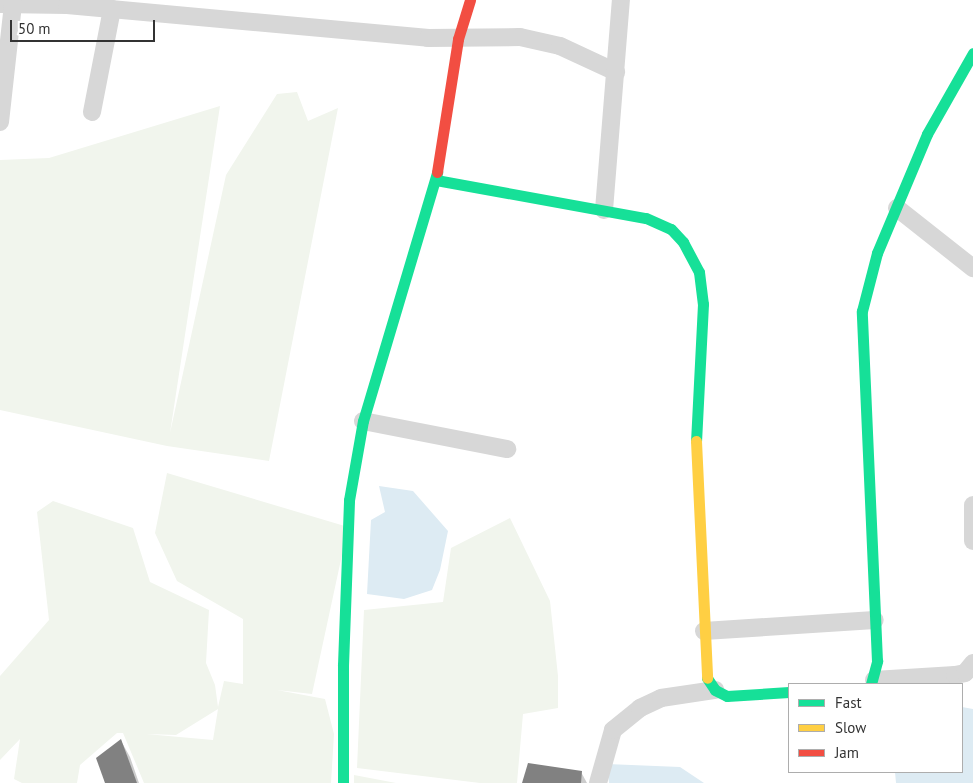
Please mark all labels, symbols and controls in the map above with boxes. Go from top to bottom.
scale bar [12,10,158,42]
text: 50 m [18,19,51,38]
legend [788,683,963,773]
text: Fast [835,693,862,712]
text: Slow [835,718,866,737]
text: Jam [835,743,859,762]

